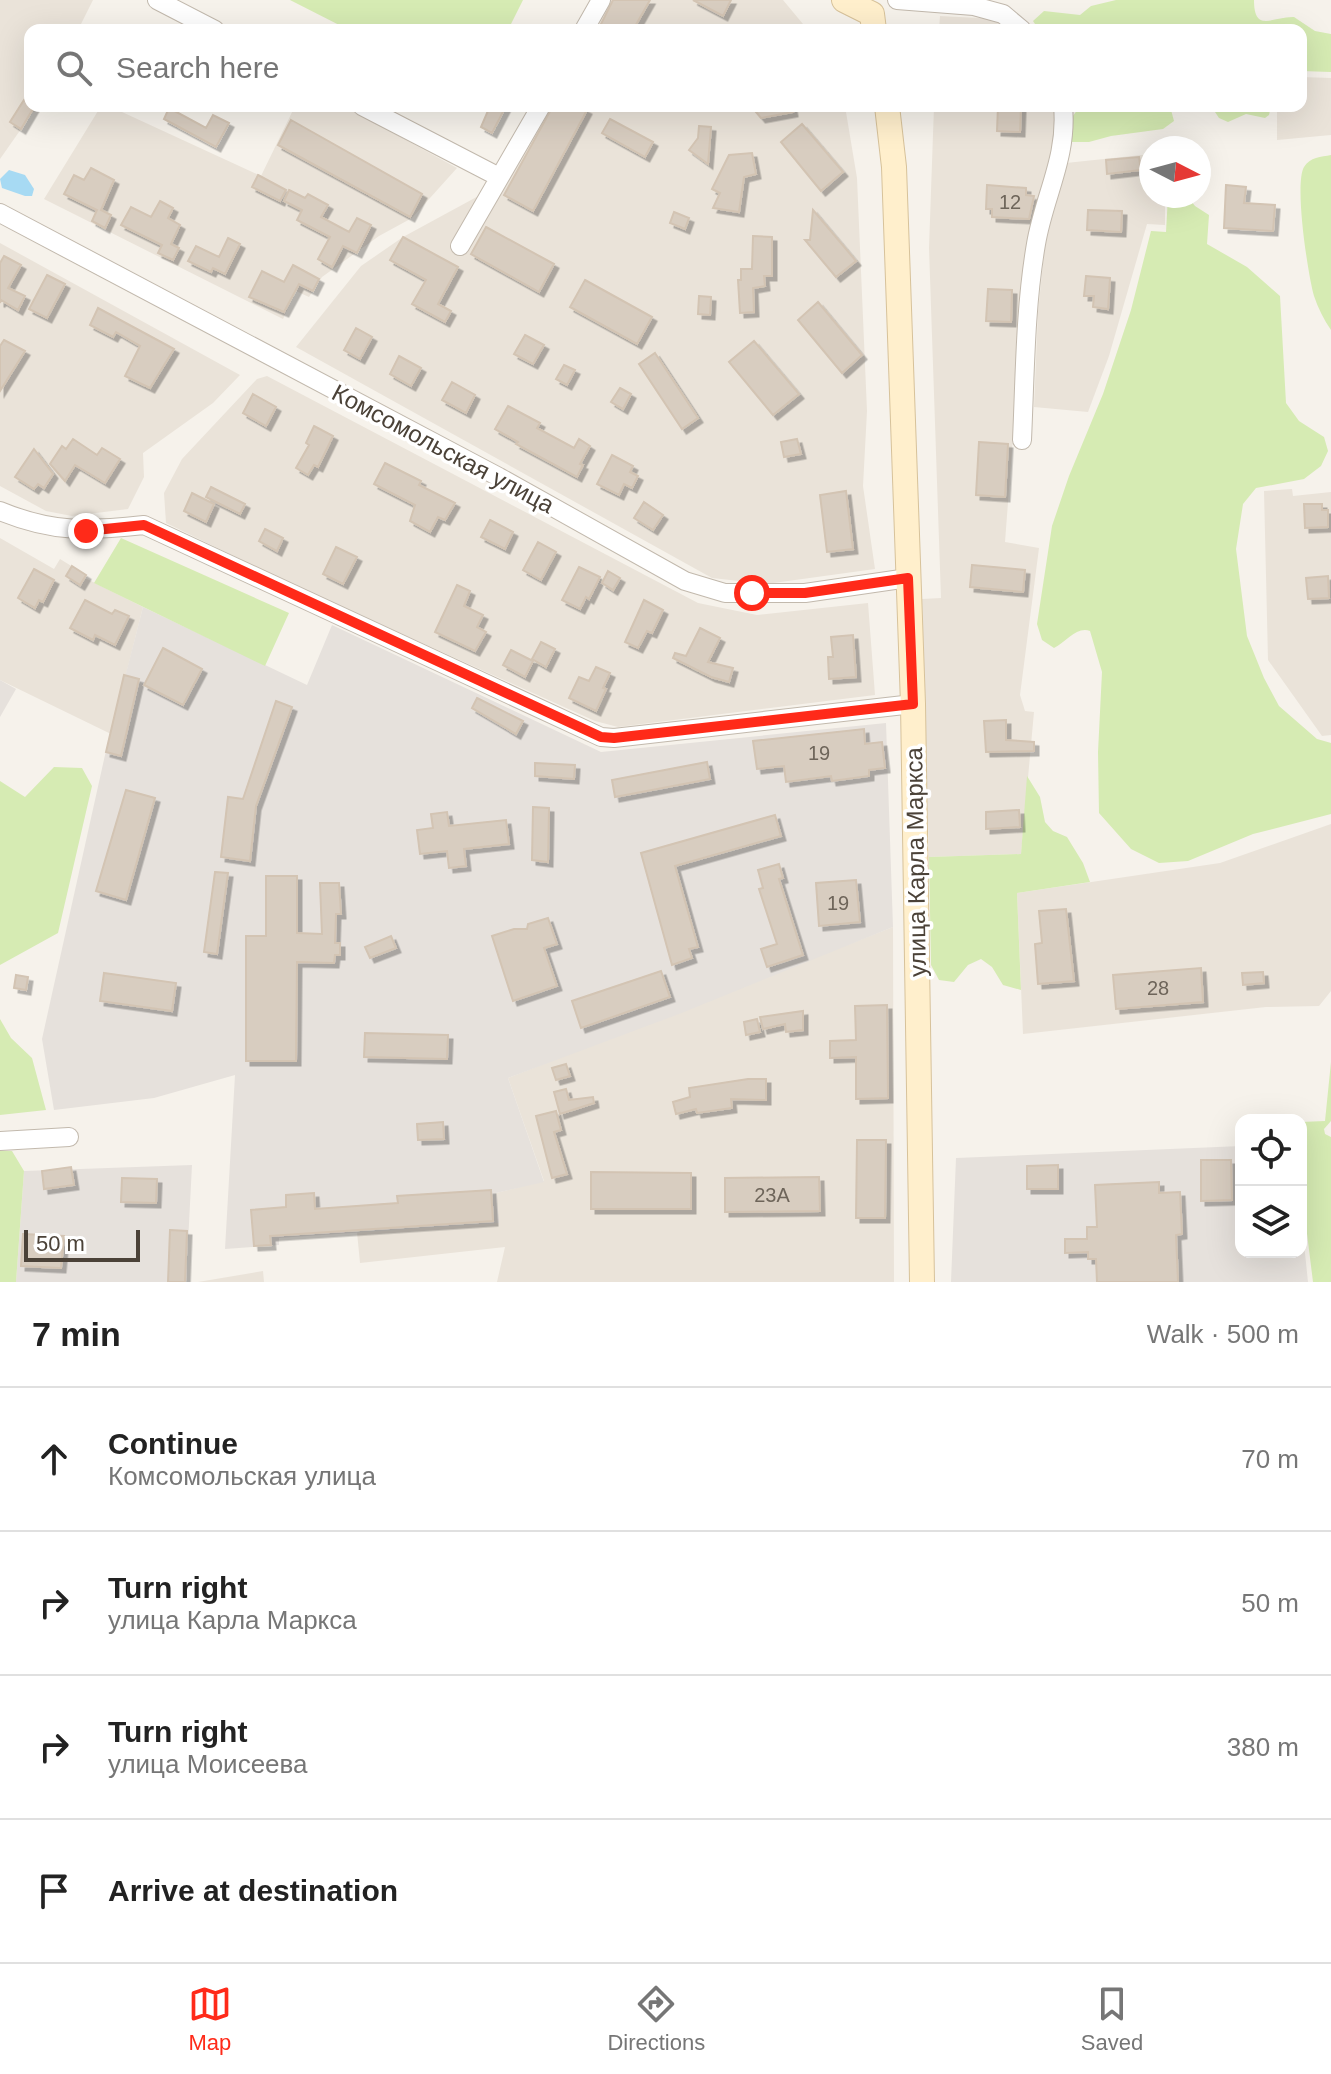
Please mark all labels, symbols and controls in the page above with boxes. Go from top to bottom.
search box [24,24,1307,112]
icon: search [52,46,96,90]
text: Search here [116,51,279,84]
north arrow [1139,136,1211,208]
house number: 12 [999,191,1021,213]
street label: Комсомольская улица [328,379,559,519]
route end [68,513,104,549]
route start [734,575,770,611]
house number: 19 [808,742,830,764]
street label: улица Карла Маркса [900,746,931,977]
house number: 19 [827,892,849,914]
house number: 28 [1147,977,1169,999]
map controls [1235,1114,1307,1258]
button: locate [1235,1114,1307,1186]
house number: 23А [754,1184,790,1206]
button: layers [1235,1186,1307,1258]
scale bar [24,1226,140,1262]
text: 50 m [36,1231,85,1256]
text: 7 min [32,1315,121,1353]
text: Walk · 500 m [1147,1319,1299,1349]
text: Continue [108,1427,238,1460]
icon: ahead [32,1437,76,1481]
text: 70 m [1241,1444,1299,1474]
text: Комсомольская улица [108,1461,376,1491]
text: Turn right [108,1571,247,1604]
icon: right [32,1581,76,1625]
text: 50 m [1241,1588,1299,1618]
text: улица Карла Маркса [108,1605,357,1635]
text: Turn right [108,1715,247,1748]
icon: right [32,1725,76,1769]
text: 380 m [1227,1732,1299,1762]
text: улица Моисеева [108,1749,308,1779]
icon: arrive [32,1869,76,1913]
text: Arrive at destination [108,1874,398,1907]
tab: Map [188,1982,232,2056]
tab: Directions [607,1982,705,2056]
tab: Saved [1081,1982,1143,2056]

